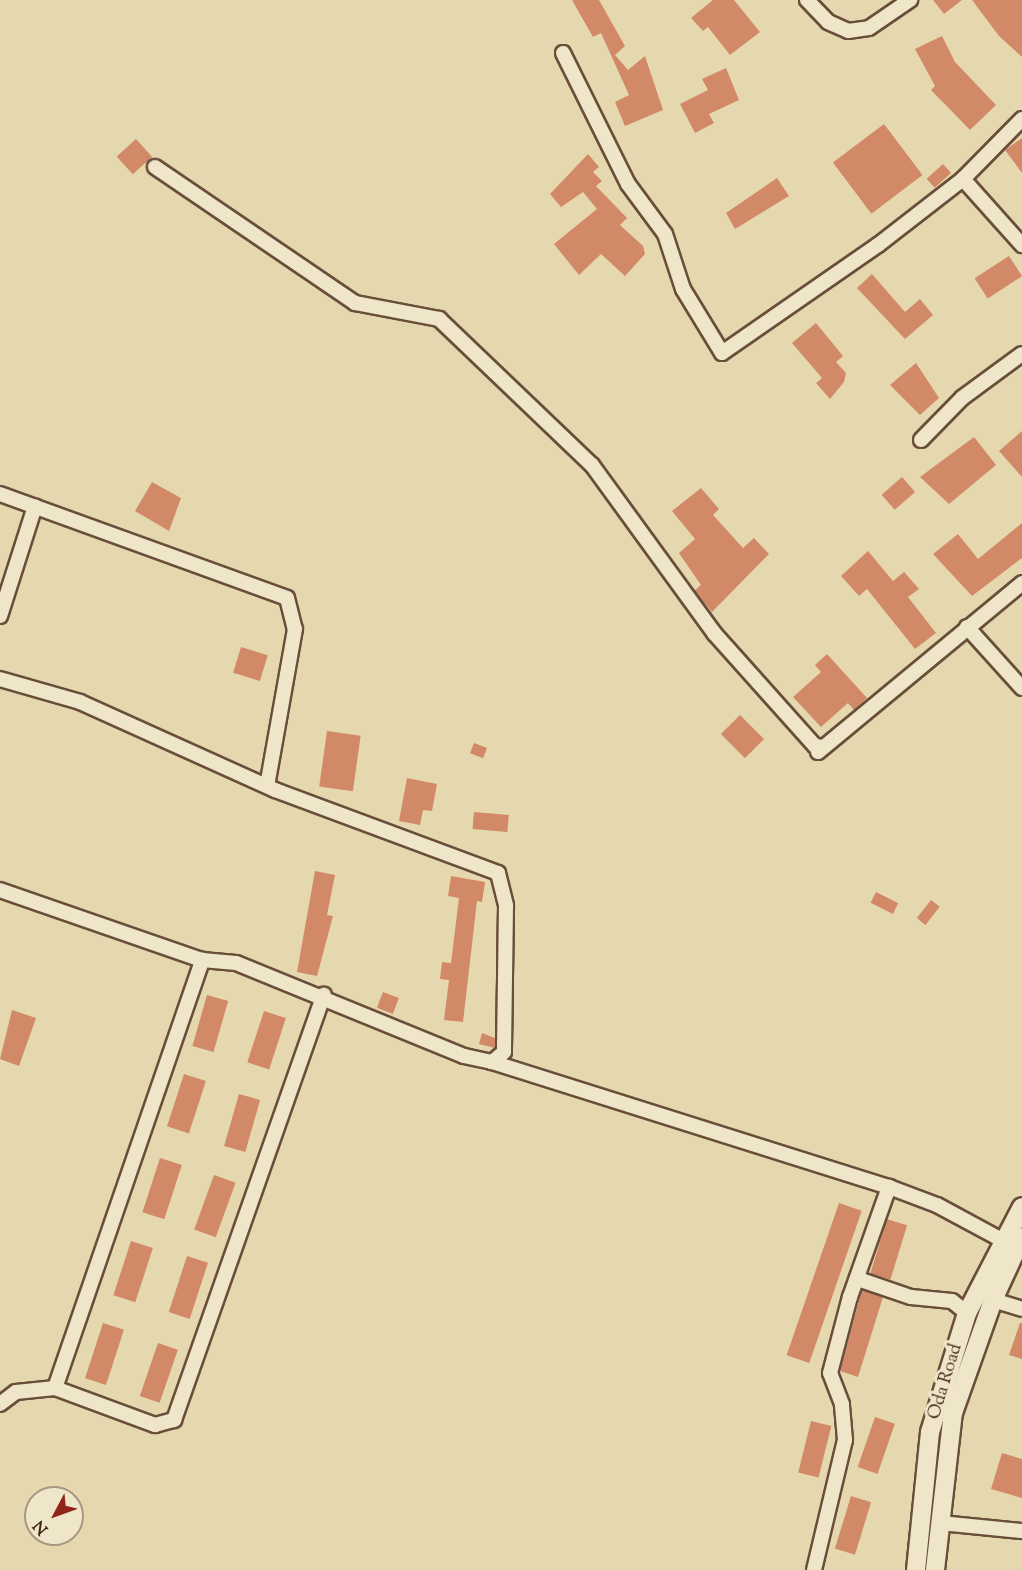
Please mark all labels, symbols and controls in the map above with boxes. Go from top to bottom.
street label: Oda Road [924,1341,968,1423]
north arrow [24,1486,84,1546]
text: N [29,1514,54,1539]

